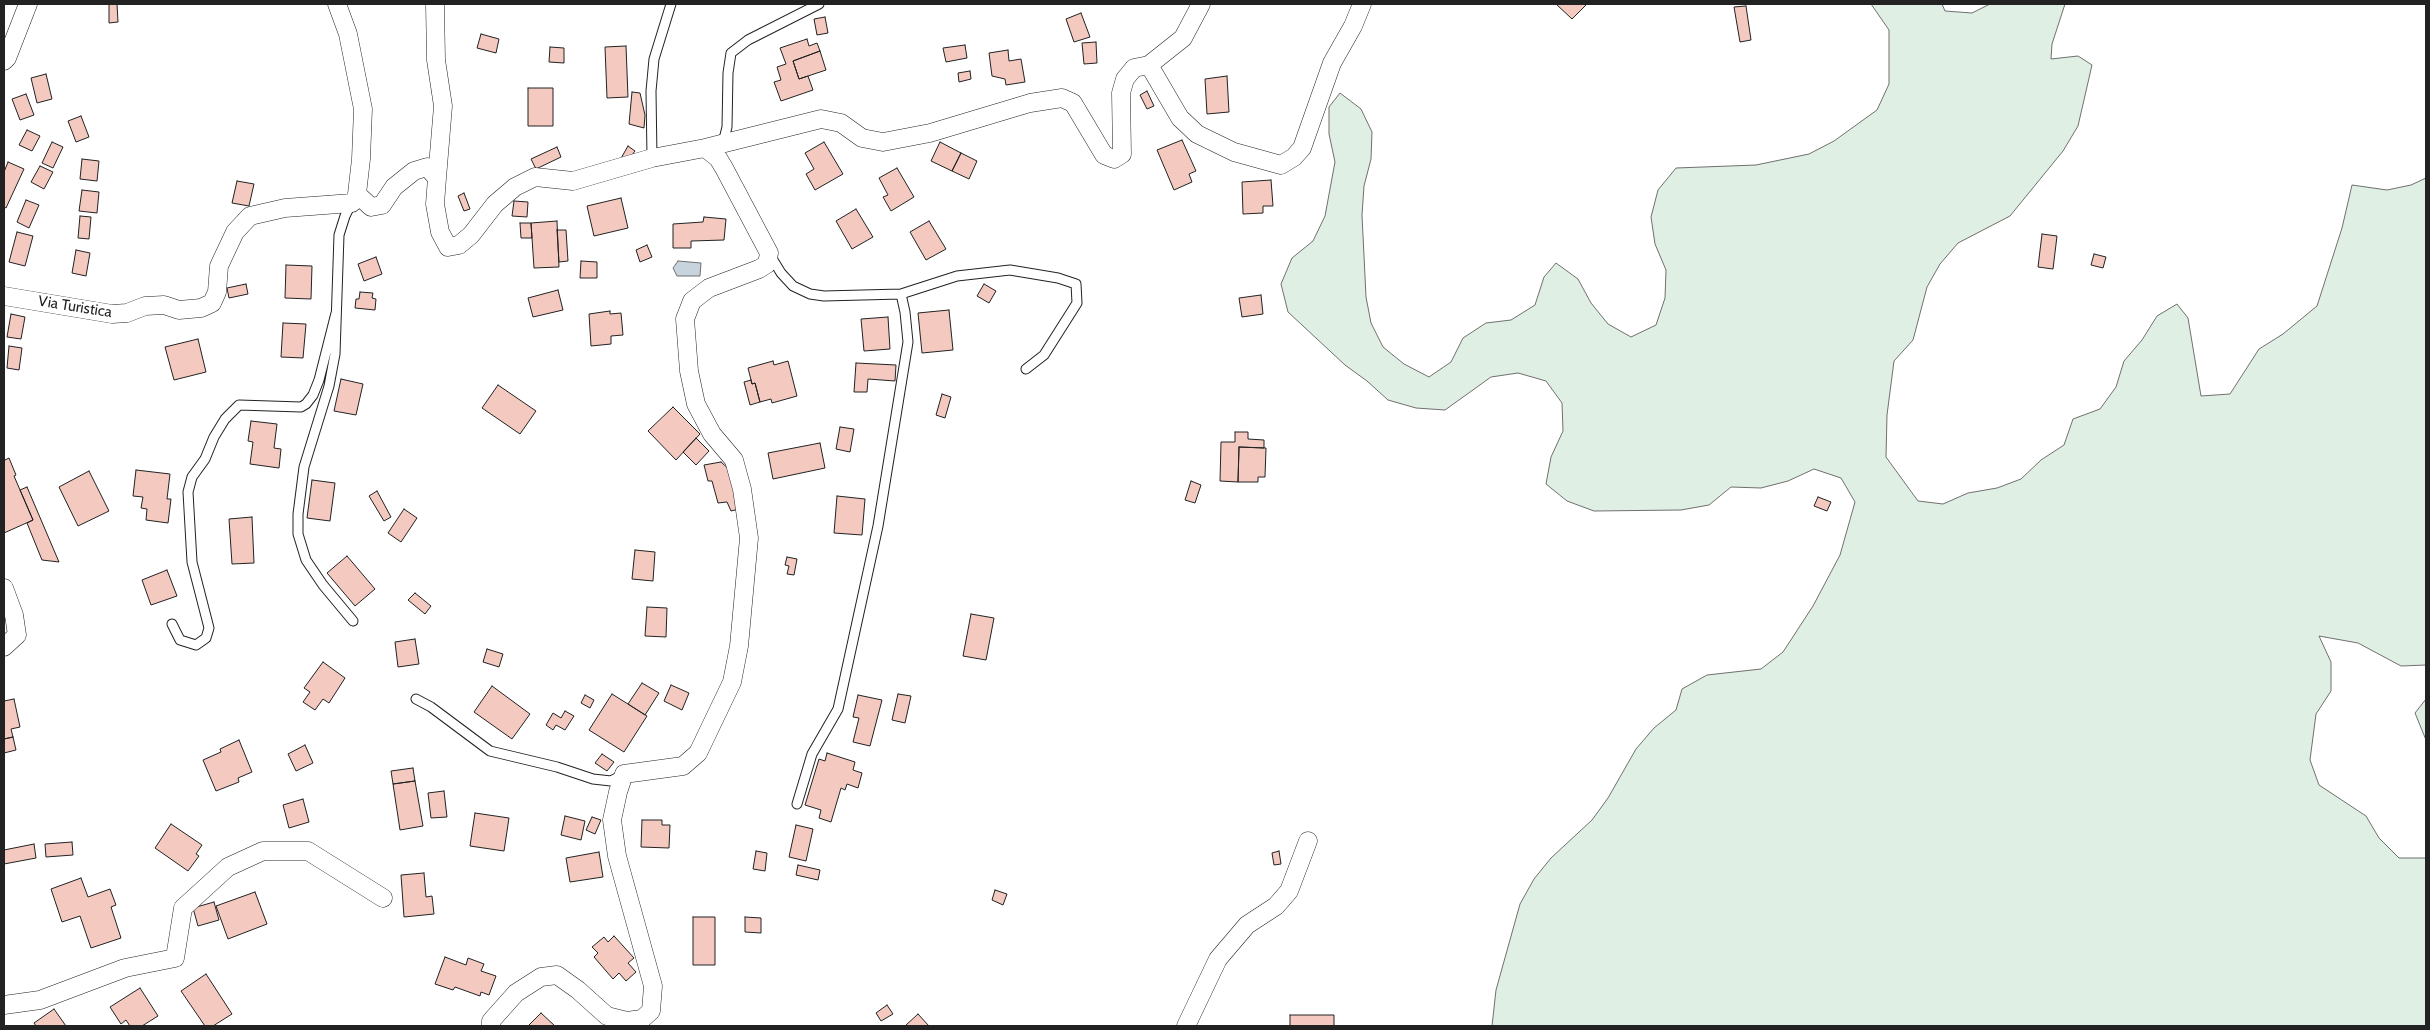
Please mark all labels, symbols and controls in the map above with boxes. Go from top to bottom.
street label: Via Turistica [37,292,113,322]

